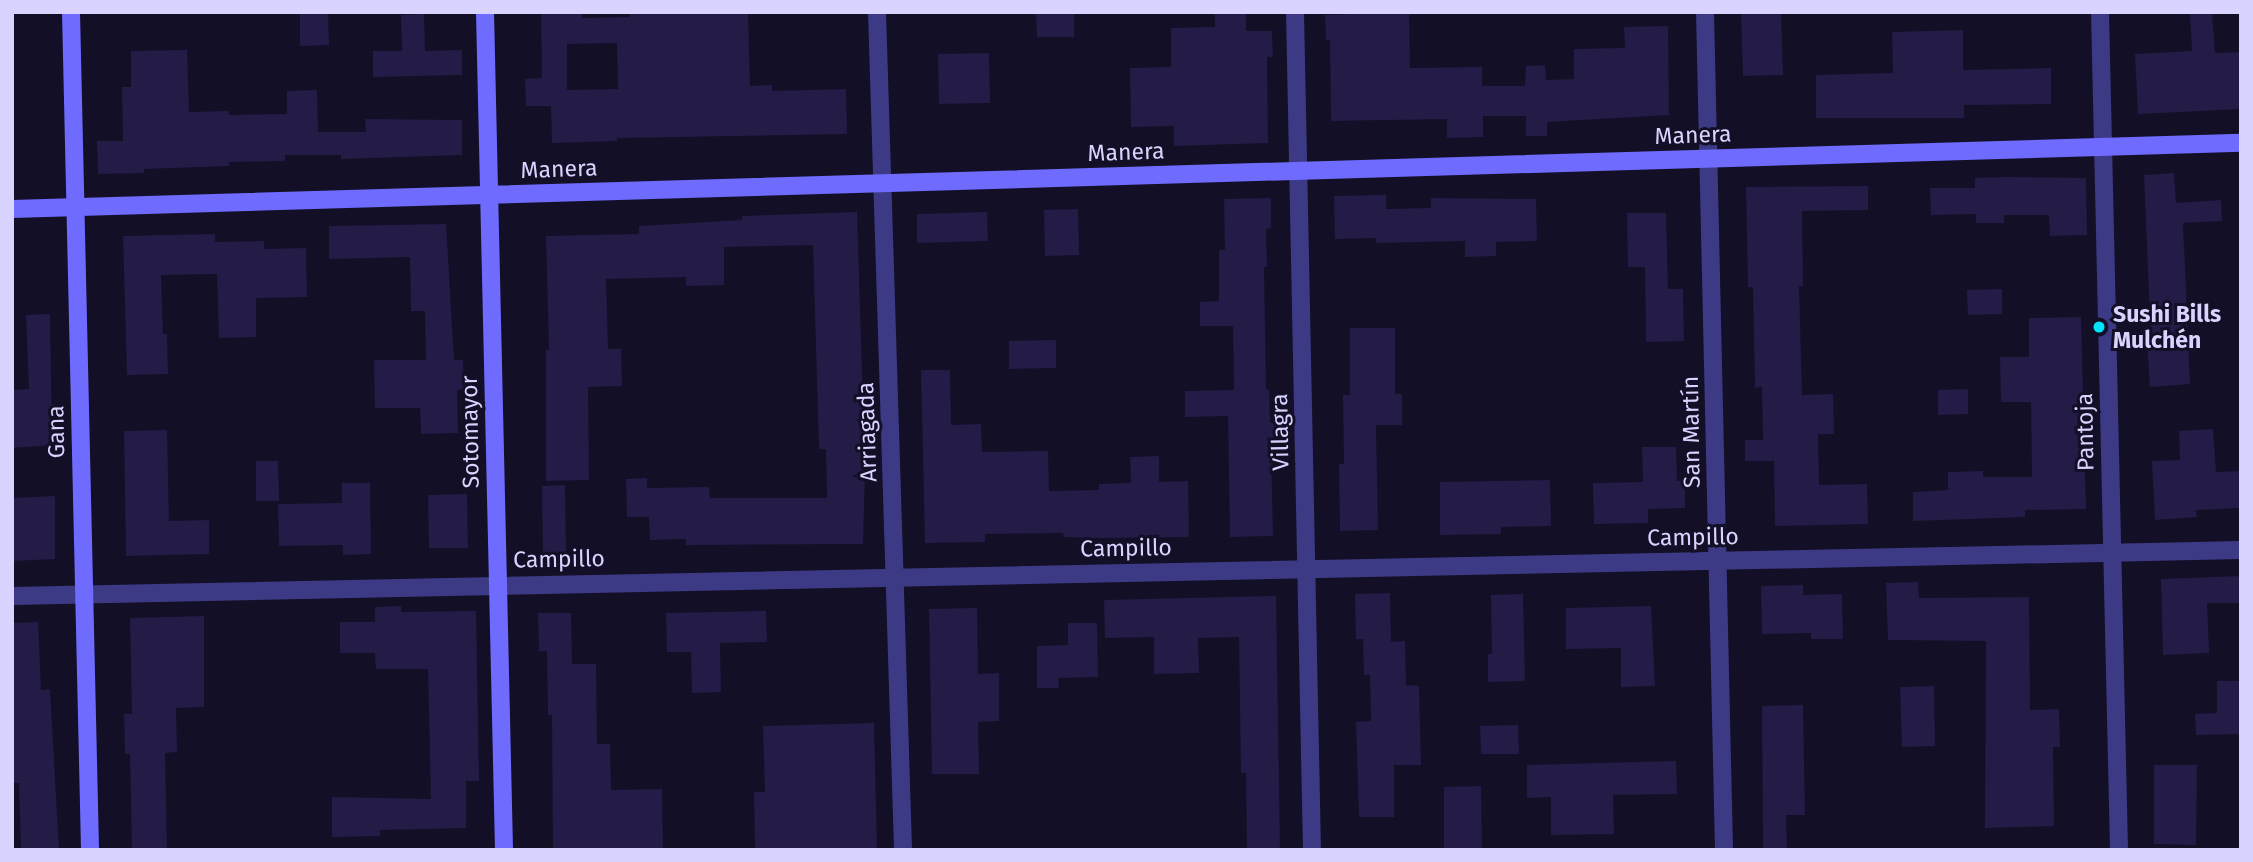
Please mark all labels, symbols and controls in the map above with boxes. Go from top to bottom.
street label: Manera [1654,120,1732,150]
street label: Manera [1087,137,1165,167]
street label: Manera [520,154,598,184]
place label: Sushi Bills Mulchén [2113,300,2221,354]
marker: Sushi Bills Mulchén [2091,319,2107,335]
street label: Sotomayor [455,375,485,489]
street label: San Martín [1676,376,1706,488]
street label: Arriagada [851,382,883,482]
street label: Villagra [1266,393,1294,471]
street label: Pantoja [2071,393,2099,471]
street label: Gana [42,405,70,459]
street label: Campillo [1647,522,1739,552]
street label: Campillo [1080,533,1172,563]
street label: Campillo [513,544,605,574]

